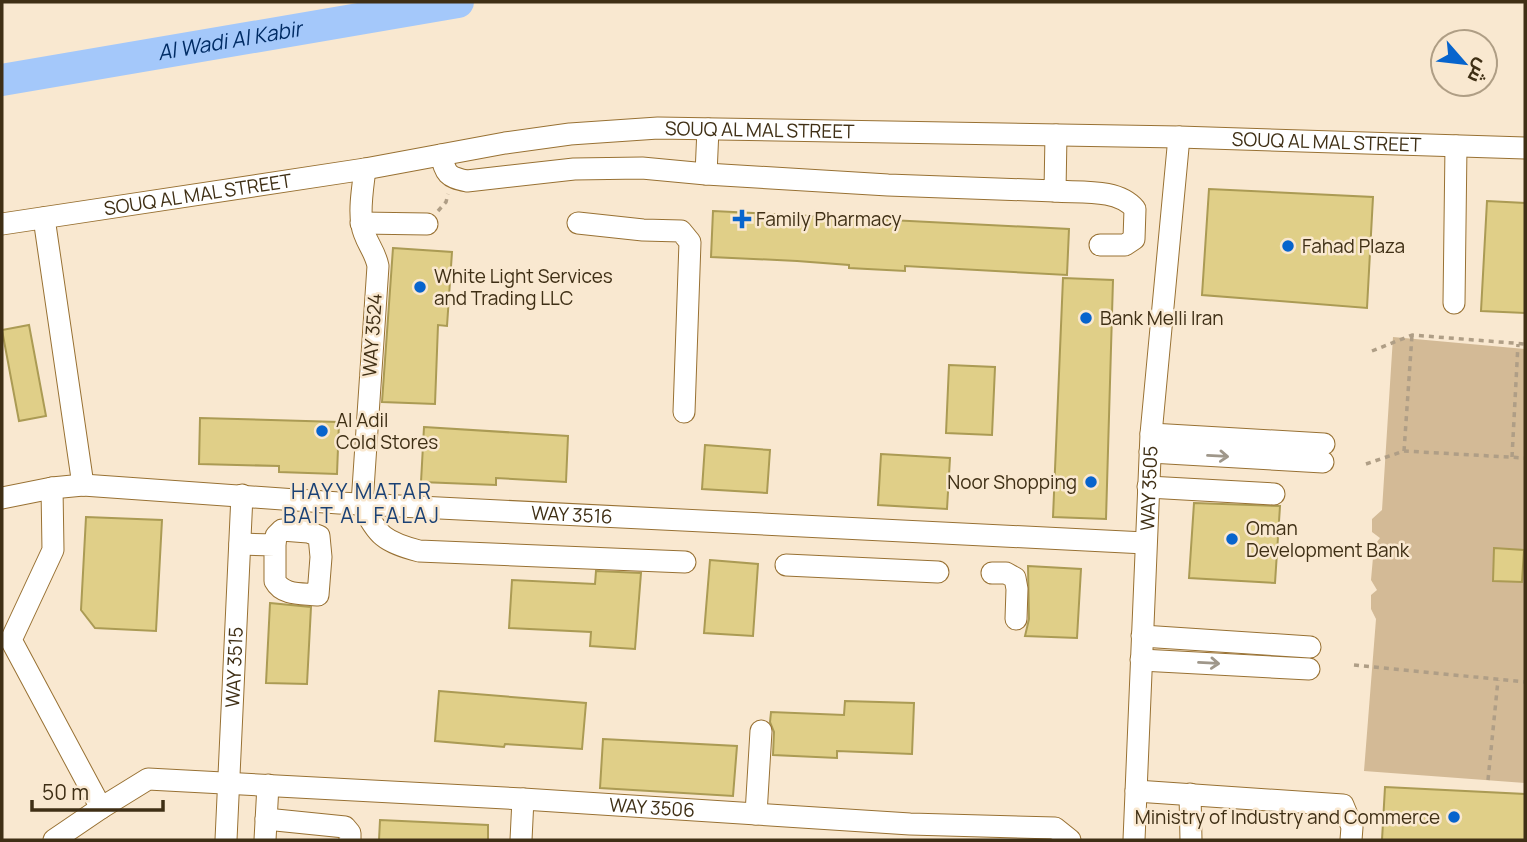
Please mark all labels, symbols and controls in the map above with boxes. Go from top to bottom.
water label: Al Wadi Al Kabir [155,14,306,66]
north arrow [1429,28,1499,98]
text: ش [1462,54,1496,88]
street label: SOUQ AL MAL STREET [665,115,855,144]
street label: SOUQ AL MAL STREET [1231,126,1422,158]
street label: SOUQ AL MAL STREET [102,167,294,221]
place label: Family Pharmacy [756,206,902,232]
marker: Family Pharmacy [734,211,750,227]
place label: Fahad Plaza [1302,233,1405,259]
marker: Fahad Plaza [1280,238,1296,254]
place label: White Light Services and Trading LLC [434,263,613,311]
marker: White Light Services and Trading LLC [412,279,428,295]
street label: WAY 3524 [356,292,388,378]
place label: Bank Melli Iran [1100,305,1224,331]
marker: Bank Melli Iran [1078,310,1094,326]
place label: Al Adil Cold Stores [336,407,438,455]
marker: Al Adil Cold Stores [314,423,330,439]
street label: WAY 3505 [1134,445,1163,531]
one-way arrow [1207,450,1229,463]
place label: Noor Shopping [947,469,1077,495]
marker: Noor Shopping [1083,474,1099,490]
district label: HAYY MATAR BAIT AL FALAJ [283,477,441,529]
street label: WAY 3516 [531,500,613,530]
place label: Oman Development Bank [1246,515,1410,563]
marker: Oman Development Bank [1224,531,1240,547]
street label: WAY 3515 [219,626,249,708]
one-way arrow [1197,657,1220,670]
scale bar [32,768,163,812]
text: 50 m [42,778,89,806]
street label: WAY 3506 [608,792,696,823]
place label: Ministry of Industry and Commerce [1135,804,1440,830]
marker: Ministry of Industry and Commerce [1446,809,1462,825]

